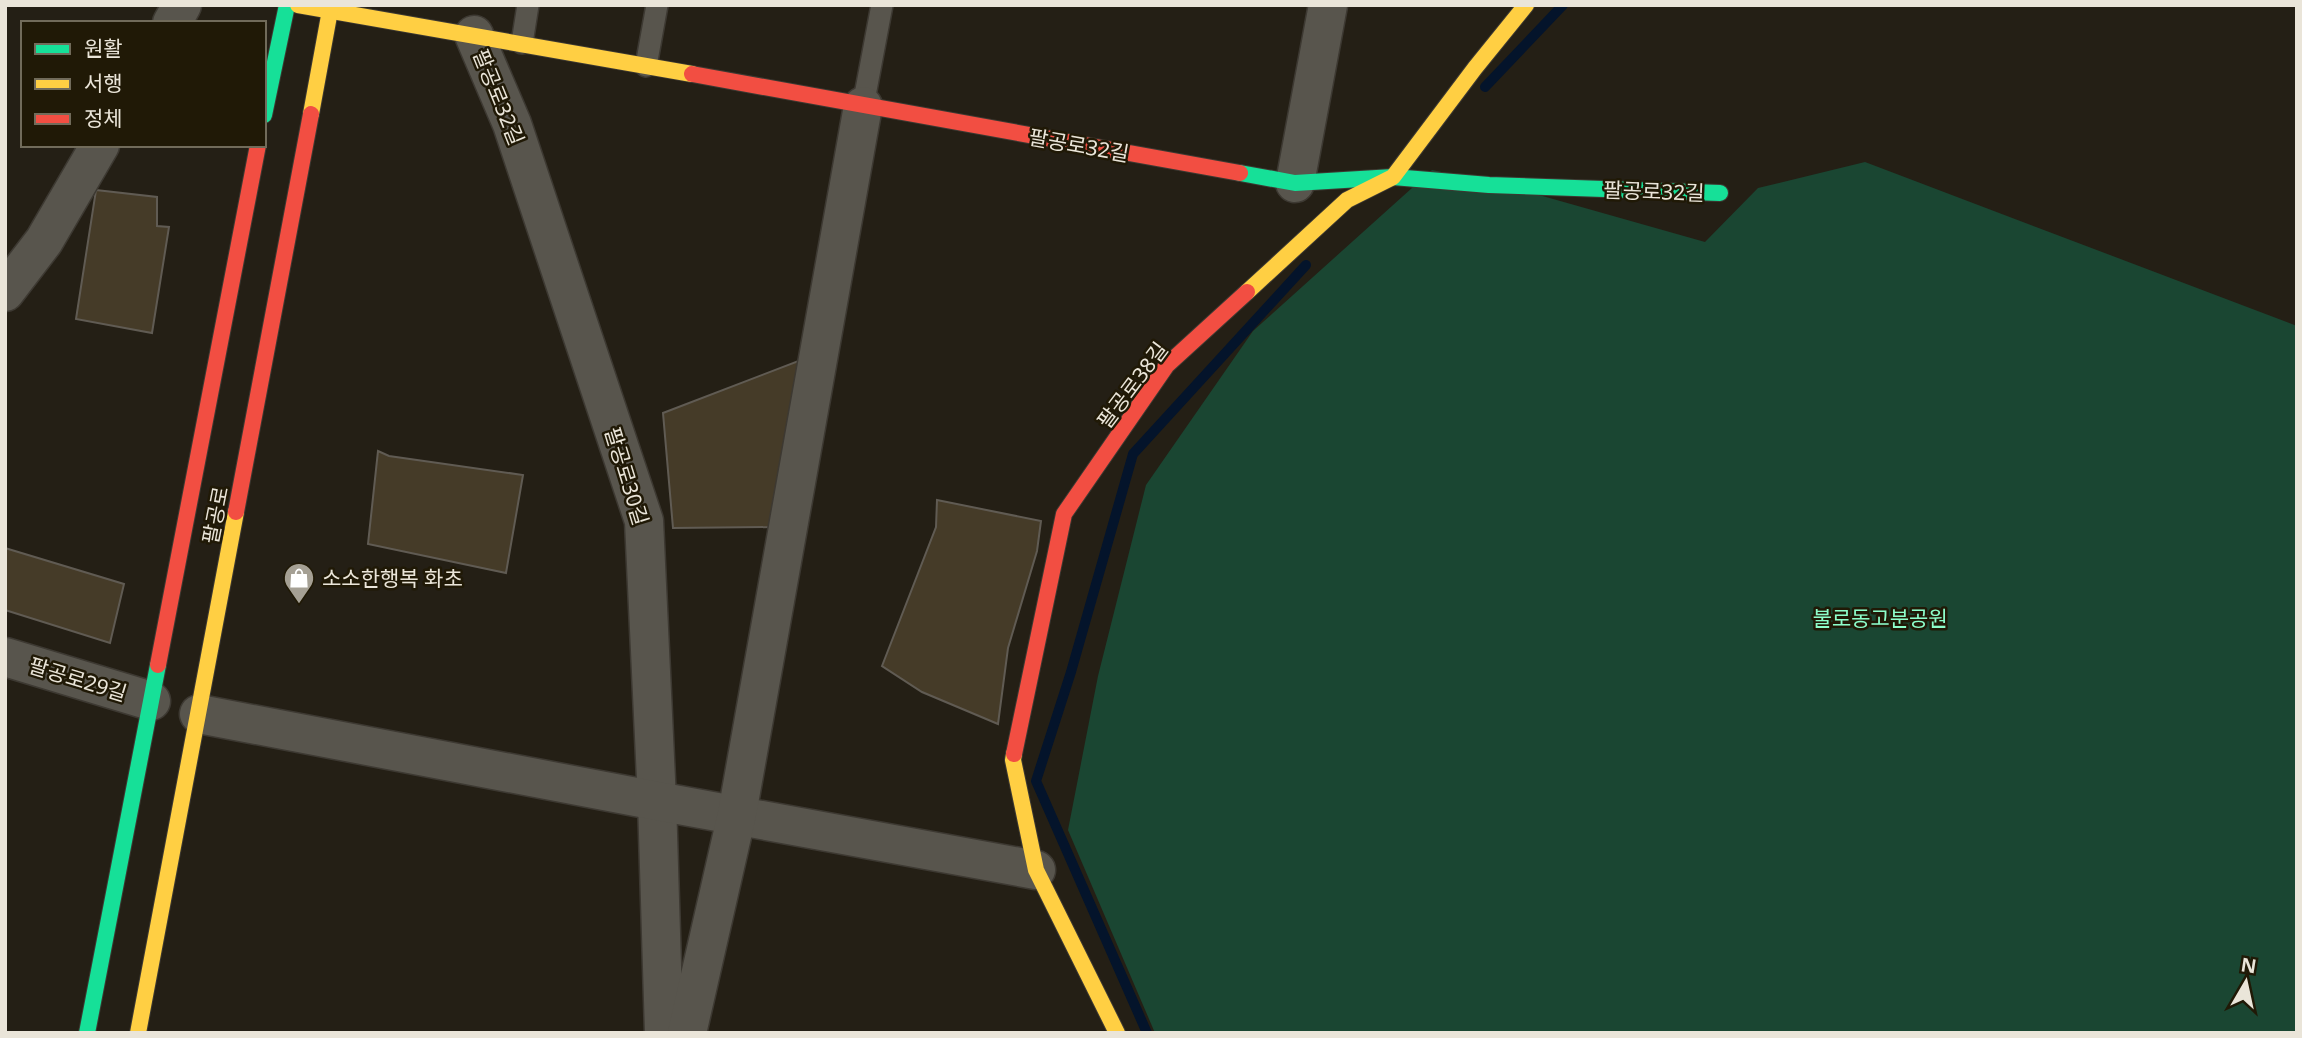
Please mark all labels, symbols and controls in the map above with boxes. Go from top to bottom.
legend [21,21,266,147]
text: 원활 [84,34,123,62]
street label: 팔공로32길 [467,45,531,149]
text: 서행 [84,69,123,97]
text: 정체 [84,104,123,132]
street label: 팔공로32길 [1027,122,1131,168]
street label: 팔공로32길 [1603,175,1705,207]
street label: 팔공로38길 [1090,336,1174,434]
street label: 팔공로30길 [599,423,655,529]
street label: 팔공로 [196,484,234,546]
shop icon: 소소한행복 화초 [282,561,316,605]
place label: 소소한행복 화초 [322,564,463,592]
park label: 불로동고분공원 [1812,604,1948,632]
street label: 팔공로29길 [25,651,131,707]
north arrow [2211,947,2281,1017]
text: N [2239,951,2258,979]

